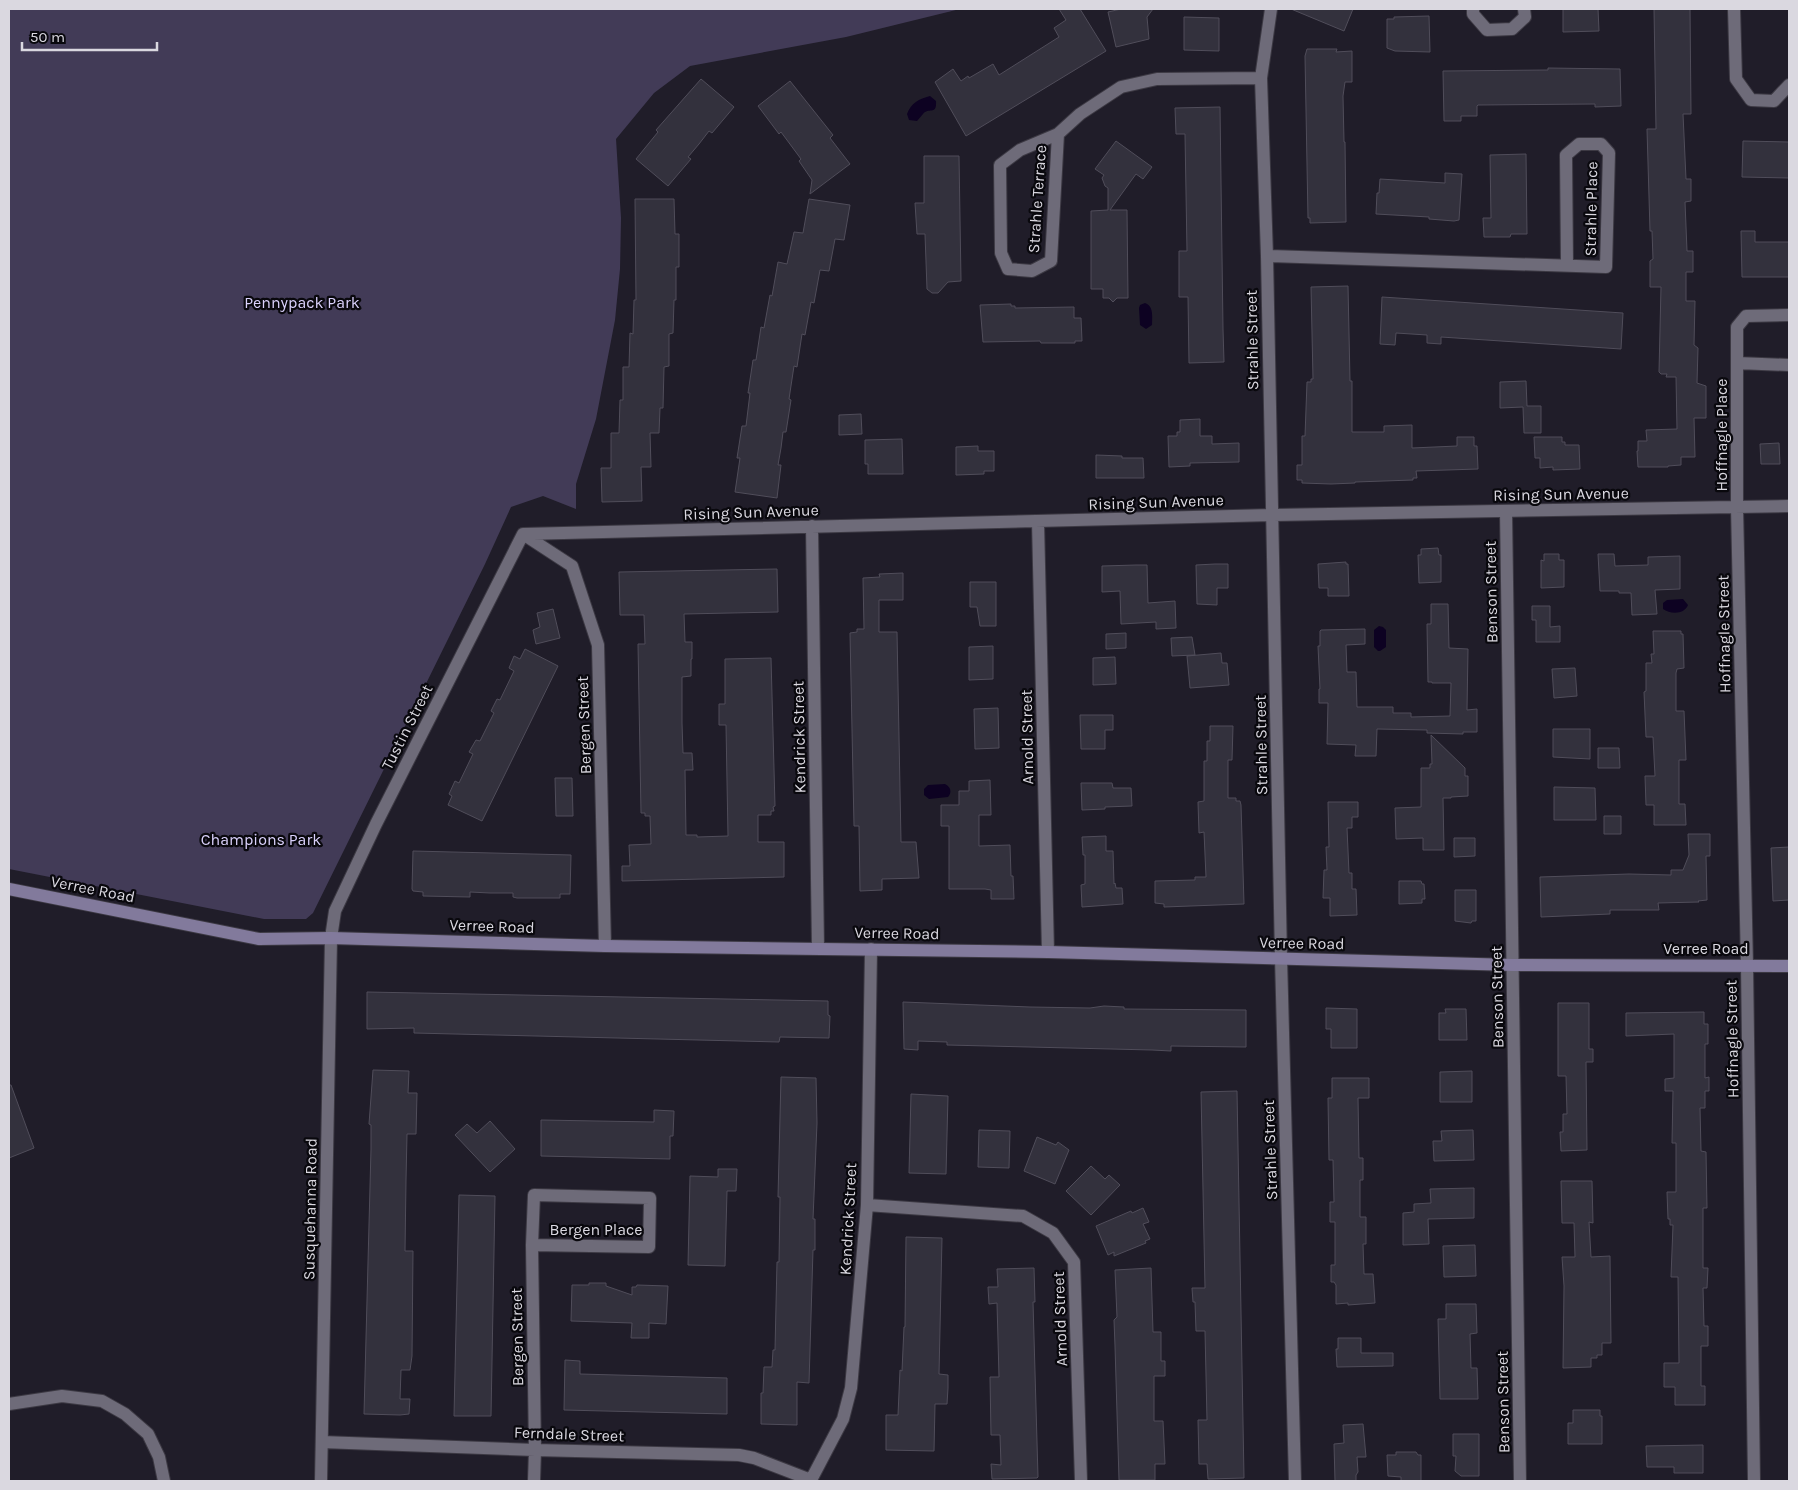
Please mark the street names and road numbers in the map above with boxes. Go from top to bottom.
street label: Strahle Terrace [1024,144,1050,254]
street label: Strahle Place [1581,161,1601,257]
street label: Strahle Street [1242,290,1262,390]
street label: Hoffnagle Place [1712,378,1731,492]
street label: Rising Sun Avenue [1493,483,1629,505]
street label: Rising Sun Avenue [1088,490,1224,514]
street label: Rising Sun Avenue [683,500,819,524]
street label: Benson Street [1481,541,1501,643]
street label: Hoffnagle Street [1713,575,1735,693]
street label: Bergen Street [573,676,595,774]
street label: Tustin Street [377,681,437,773]
street label: Kendrick Street [789,681,809,793]
street label: Arnold Street [1017,689,1037,785]
street label: Strahle Street [1251,695,1271,795]
street label: Verree Road [49,872,137,906]
street label: Verree Road [449,915,535,937]
street label: Verree Road [854,923,940,943]
street label: Verree Road [1259,933,1345,953]
street label: Verree Road [1663,939,1749,958]
street label: Benson Street [1487,946,1507,1048]
street label: Hoffnagle Street [1721,980,1743,1098]
street label: Strahle Street [1259,1100,1281,1200]
street label: Susquehanna Road [299,1138,321,1280]
street label: Kendrick Street [836,1162,860,1276]
street label: Bergen Place [549,1220,643,1239]
street label: Arnold Street [1049,1271,1071,1367]
street label: Bergen Street [507,1288,527,1386]
street label: Benson Street [1493,1351,1513,1453]
street label: Ferndale Street [514,1423,624,1445]

